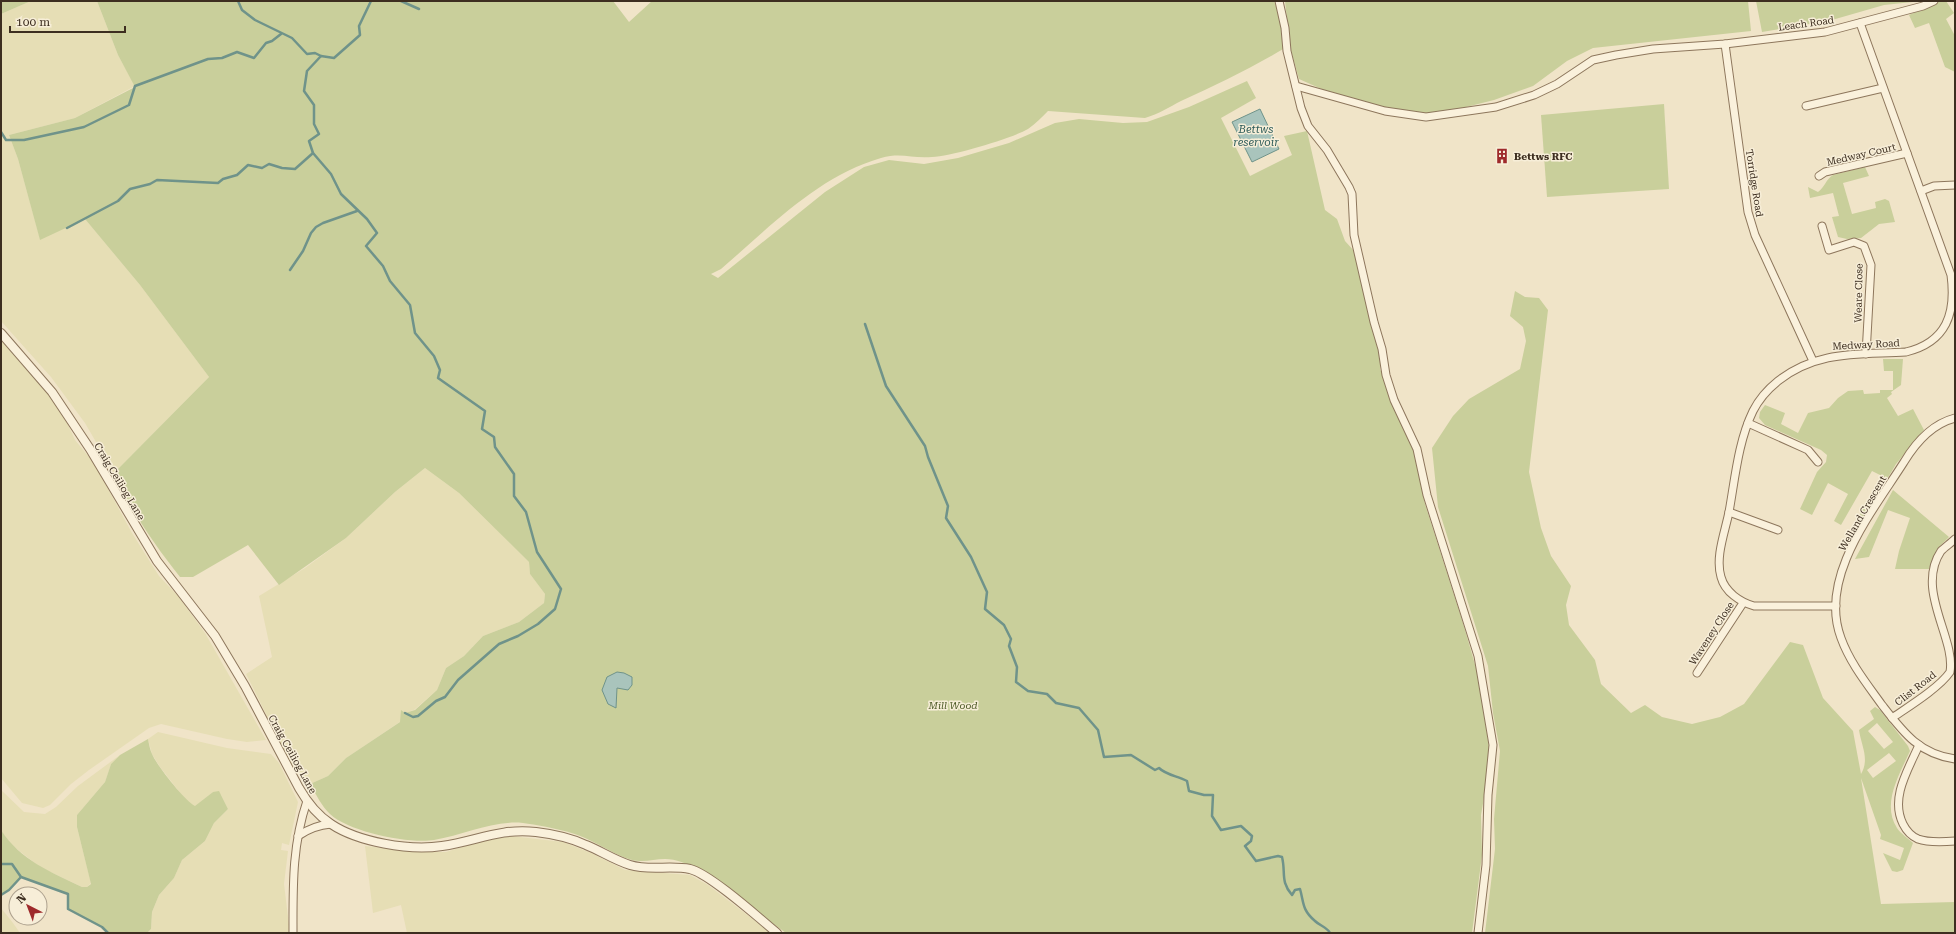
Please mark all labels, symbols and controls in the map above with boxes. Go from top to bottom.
scale bar [10,8,125,34]
street label: Leach Road [1777,14,1835,33]
text: 100 m [16,15,50,29]
water label: Bettws reservoir [1233,123,1279,149]
street label: Medway Court [1825,141,1897,168]
building icon: Bettws RFC [1493,147,1511,165]
street label: Torridge Road [1744,149,1765,218]
place label: Bettws RFC [1514,151,1572,162]
street label: Weare Close [1852,263,1865,323]
street label: Medway Road [1832,337,1901,352]
street label: Craig Ceiliog Lane [92,441,147,522]
street label: Welland Crescent [1836,474,1889,553]
street label: Waveney Close [1687,599,1736,667]
street label: Clist Road [1893,669,1938,708]
park label: Mill Wood [928,700,977,711]
street label: Craig Ceiliog Lane [266,713,319,796]
north arrow [8,886,48,926]
text: N [14,891,30,907]

